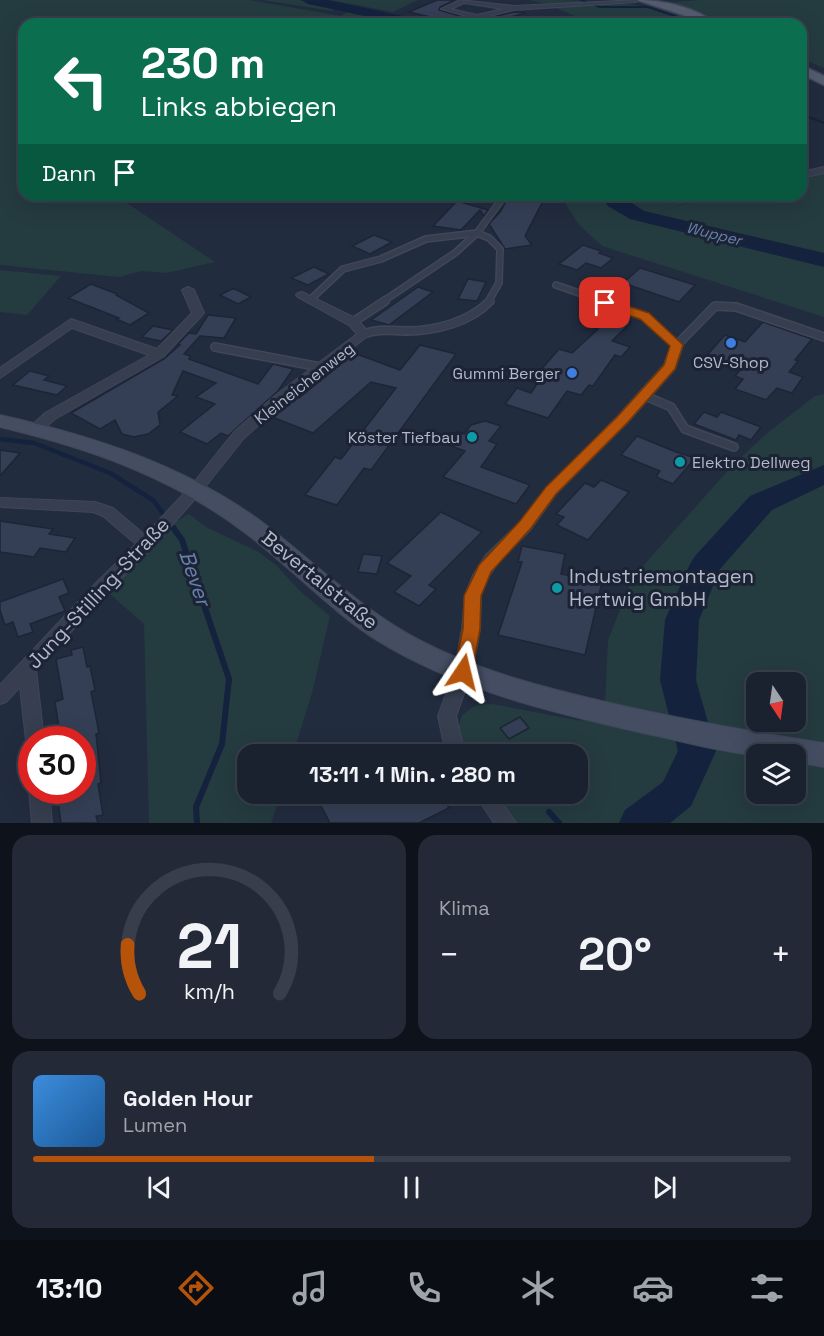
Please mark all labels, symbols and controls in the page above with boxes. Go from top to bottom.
text: 230 m [141,37,265,90]
icon: left [42,42,120,120]
text: Links abbiegen [141,89,337,124]
icon: arrive [108,156,141,189]
text: Dann [42,159,96,187]
water label: Wupper [685,218,745,250]
pin [579,277,630,328]
icon: arrive [588,286,621,319]
marker: CSV-Shop [724,336,738,350]
street label: Kleineichenweg [250,338,359,429]
place label: CSV-Shop [693,352,769,373]
place label: Gummi Berger [453,363,560,384]
marker: Gummi Berger [565,366,579,380]
place label: Köster Tiefbau [348,427,460,448]
marker: Köster Tiefbau [465,430,479,444]
place label: Elektro Dellweg [692,452,810,473]
marker: Elektro Dellweg [673,455,687,469]
street label: Jung-Stilling-Straße [21,512,175,674]
street label: Bevertalstraße [256,525,384,635]
water label: Bever [173,546,218,611]
place label: Industriemontagen Hertwig GmbH [569,563,754,612]
marker: Industriemontagen Hertwig GmbH [550,581,564,595]
position arrow [431,640,495,704]
north arrow [746,672,806,732]
map controls [746,672,806,804]
speed limit sign: 30 [18,726,96,804]
button: layers [746,744,806,804]
text: 13:11 · 1 Min. · 280 m [309,760,516,788]
text: Klima [439,895,490,921]
text: 21 [176,907,242,986]
text: 20° [578,926,652,983]
text: − [439,934,459,976]
text: + [771,934,791,976]
text: km/h [183,978,235,1005]
text: Golden Hour [123,1084,253,1112]
text: Lumen [123,1112,187,1138]
icon: previous [143,1171,176,1204]
icon: pause [395,1171,428,1204]
icon: next [648,1171,681,1204]
icon: directions [175,1267,217,1309]
icon: music [289,1267,331,1309]
icon: phone [403,1267,445,1309]
icon: climate [517,1267,559,1309]
icon: car [632,1267,674,1309]
icon: filters [746,1267,788,1309]
text: 13:10 [36,1271,102,1306]

